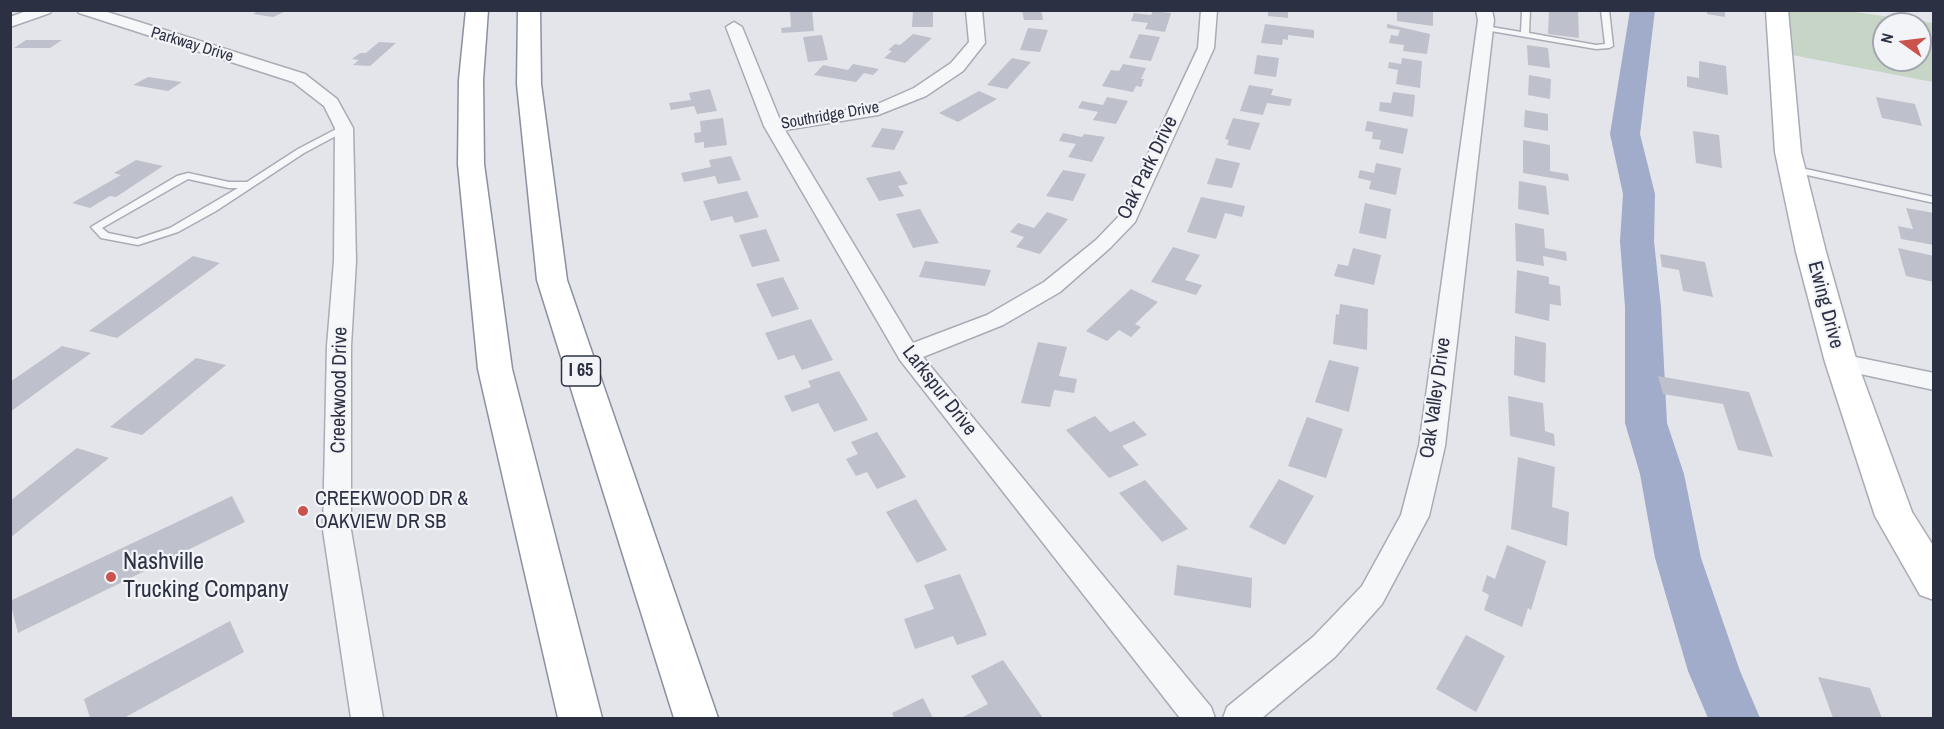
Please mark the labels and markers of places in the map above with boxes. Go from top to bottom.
place label: CREEKWOOD DR & OAKVIEW DR SB [315,488,468,535]
marker: CREEKWOOD DR & OAKVIEW DR SB [296,504,310,518]
place label: Nashville Trucking Company [123,549,289,605]
marker: Nashville Trucking Company [104,570,118,584]

